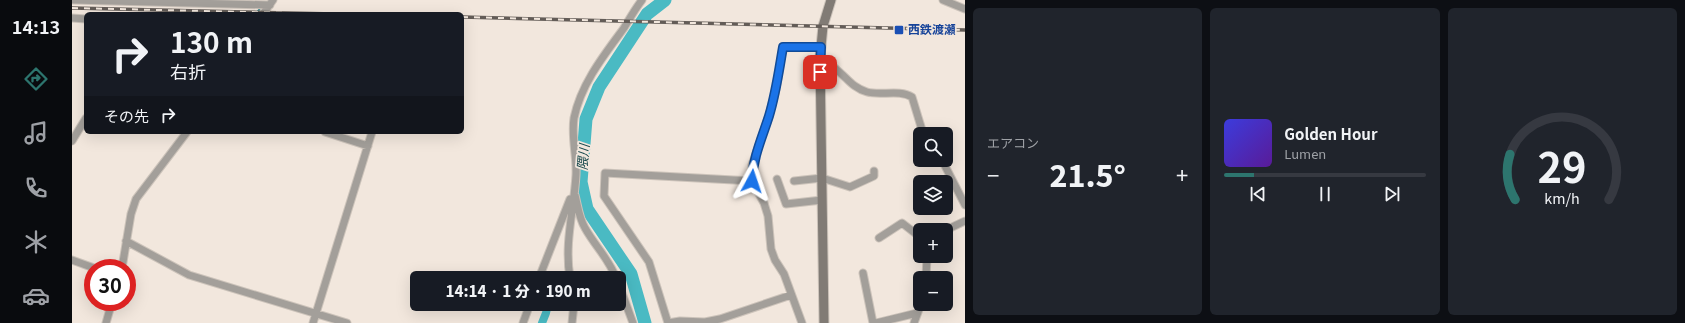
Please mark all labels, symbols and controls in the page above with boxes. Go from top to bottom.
text: 14:13 [12,13,60,39]
place label: 西鉄渡瀬 [908,20,956,37]
text: 130 m [170,21,253,61]
marker: 西鉄渡瀬 [893,24,905,36]
icon: right [104,28,156,80]
pin [803,55,837,89]
text: 右折 [170,58,206,84]
icon: arrive [809,61,831,83]
icon: directions [22,65,50,93]
icon: right [157,104,179,126]
text: その先 [104,105,149,126]
icon: music [22,119,50,147]
text: Golden Hour [1284,123,1377,144]
map controls [913,127,953,311]
button: search [913,127,953,167]
text: エアコン [987,133,1039,152]
text: 29 [1538,134,1587,194]
water label: 隈川 [572,141,593,171]
text: Lumen [1284,144,1326,163]
text: 21.5° [1049,152,1126,196]
text: − [987,158,999,190]
text: + [1176,158,1188,190]
position arrow [731,160,773,202]
icon: phone [22,174,50,202]
button: layers [913,175,953,215]
icon: previous [1247,183,1269,205]
icon: pause [1314,183,1336,205]
icon: next [1381,183,1403,205]
text: km/h [1545,186,1580,207]
button: + [913,223,953,263]
icon: climate [22,228,50,256]
speed limit sign: 30 [84,259,136,311]
button: − [913,271,953,311]
text: 14:14 · 1 分 · 190 m [445,280,591,301]
icon: car [22,282,50,310]

